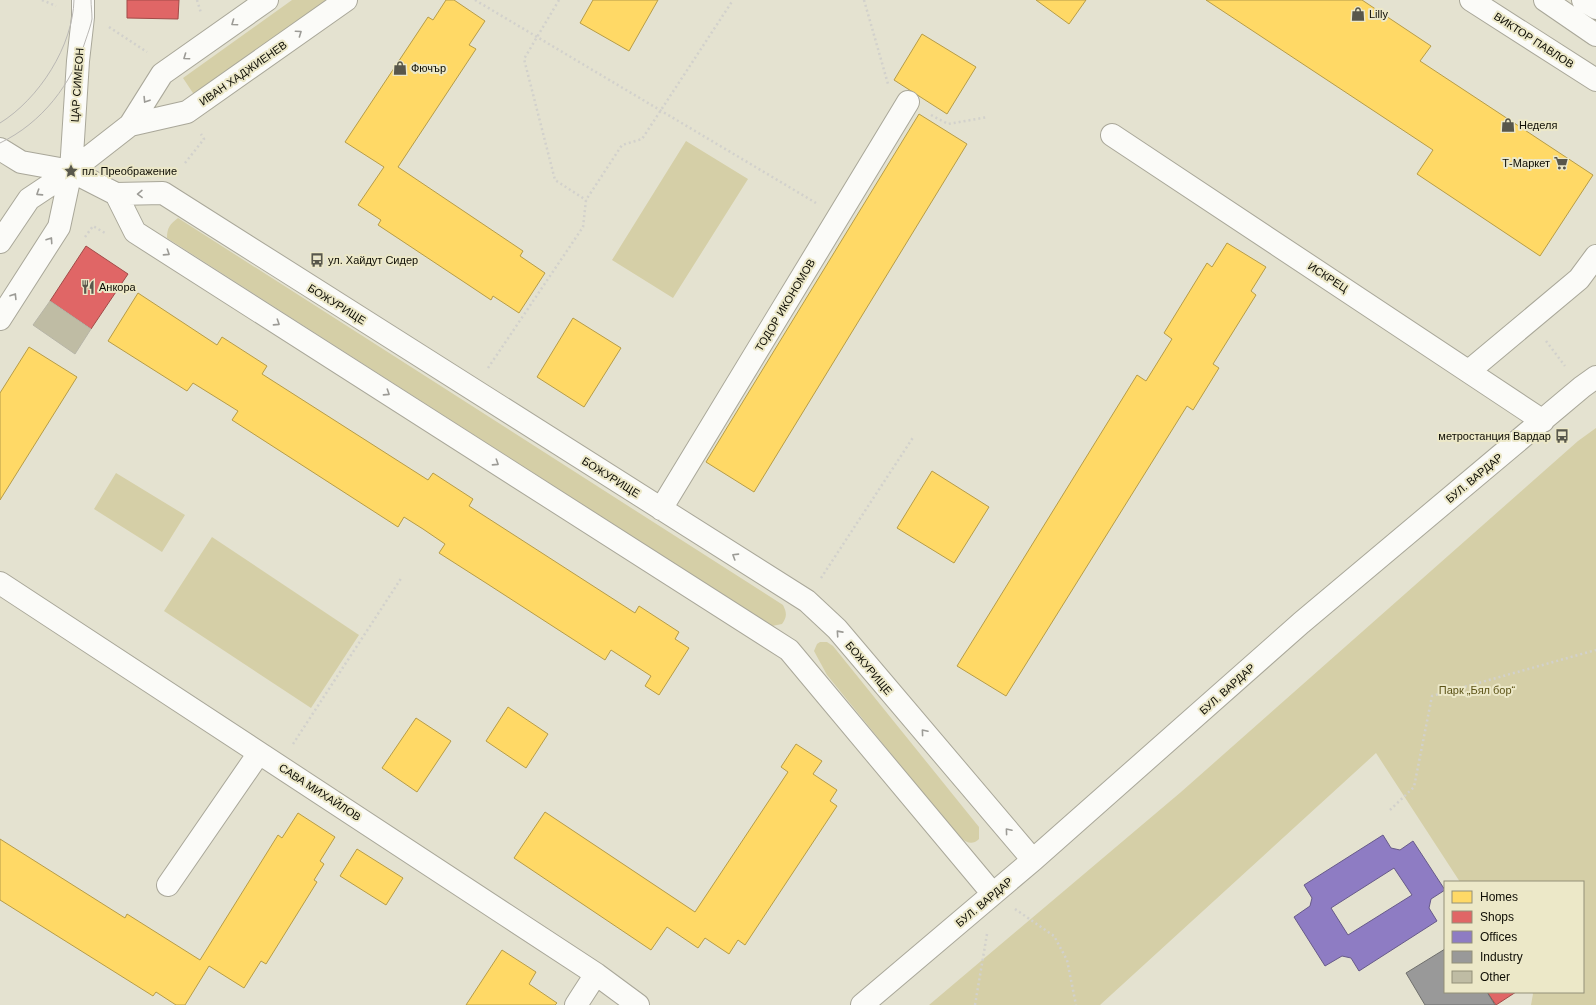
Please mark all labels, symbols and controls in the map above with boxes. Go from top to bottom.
shop icon: Lilly [1350,6,1366,22]
place label: Lilly [1369,8,1388,20]
street label: ВИКТОР ПАВЛОВ [1492,10,1576,70]
one-way arrow [232,18,239,25]
one-way arrow [295,30,302,38]
street label: ИВАН ХАДЖИЕНЕВ [197,38,289,108]
street label: ЦАР СИМЕОН [68,47,86,123]
one-way arrow [183,52,190,59]
shop icon: Фючър [392,60,408,76]
place label: Фючър [411,62,446,74]
one-way arrow [143,96,151,103]
shop icon: Неделя [1500,117,1516,133]
place label: Неделя [1519,119,1557,131]
supermarket icon: Т-Маркет [1553,155,1569,171]
place label: Т-Маркет [1502,157,1550,169]
place icon: пл. Преображение [63,163,79,179]
place label: пл. Преображение [82,165,177,177]
one-way arrow [36,188,43,195]
one-way arrow [137,190,143,198]
one-way arrow [45,237,53,244]
one-way arrow [163,248,170,255]
bus stop icon: ул. Хайдут Сидер [309,252,325,268]
place label: ул. Хайдут Сидер [328,254,418,266]
street label: ТОДОР ИКОНОМОВ [753,257,817,353]
street label: ИСКРЕЦ [1306,260,1350,294]
restaurant icon: Анкора [80,279,96,295]
place label: Анкора [99,281,137,293]
street label: БОЖУРИЩЕ [306,282,368,326]
one-way arrow [9,293,17,300]
one-way arrow [273,318,280,325]
one-way arrow [382,388,389,395]
bus stop icon: метростанция Вардар [1554,428,1570,444]
place label: метростанция Вардар [1438,430,1551,442]
street label: БУЛ. ВАРДАР [1443,451,1505,505]
street label: БОЖУРИЩЕ [580,455,642,499]
one-way arrow [492,458,499,465]
one-way arrow [732,553,739,561]
one-way arrow [837,630,844,638]
street label: БОЖУРИЩЕ [843,639,895,697]
street label: БУЛ. ВАРДАР [1197,661,1257,717]
park label: Парк „Бял бор“ [1439,684,1516,696]
one-way arrow [921,729,928,736]
street label: САВА МИХАЙЛОВ [277,761,363,823]
one-way arrow [1005,828,1012,835]
street label: БУЛ. ВАРДАР [953,875,1015,929]
legend [1444,881,1584,993]
text: Homes [1480,890,1518,904]
text: Shops [1480,910,1514,924]
text: Offices [1480,930,1517,944]
text: Industry [1480,950,1523,964]
text: Other [1480,970,1510,984]

